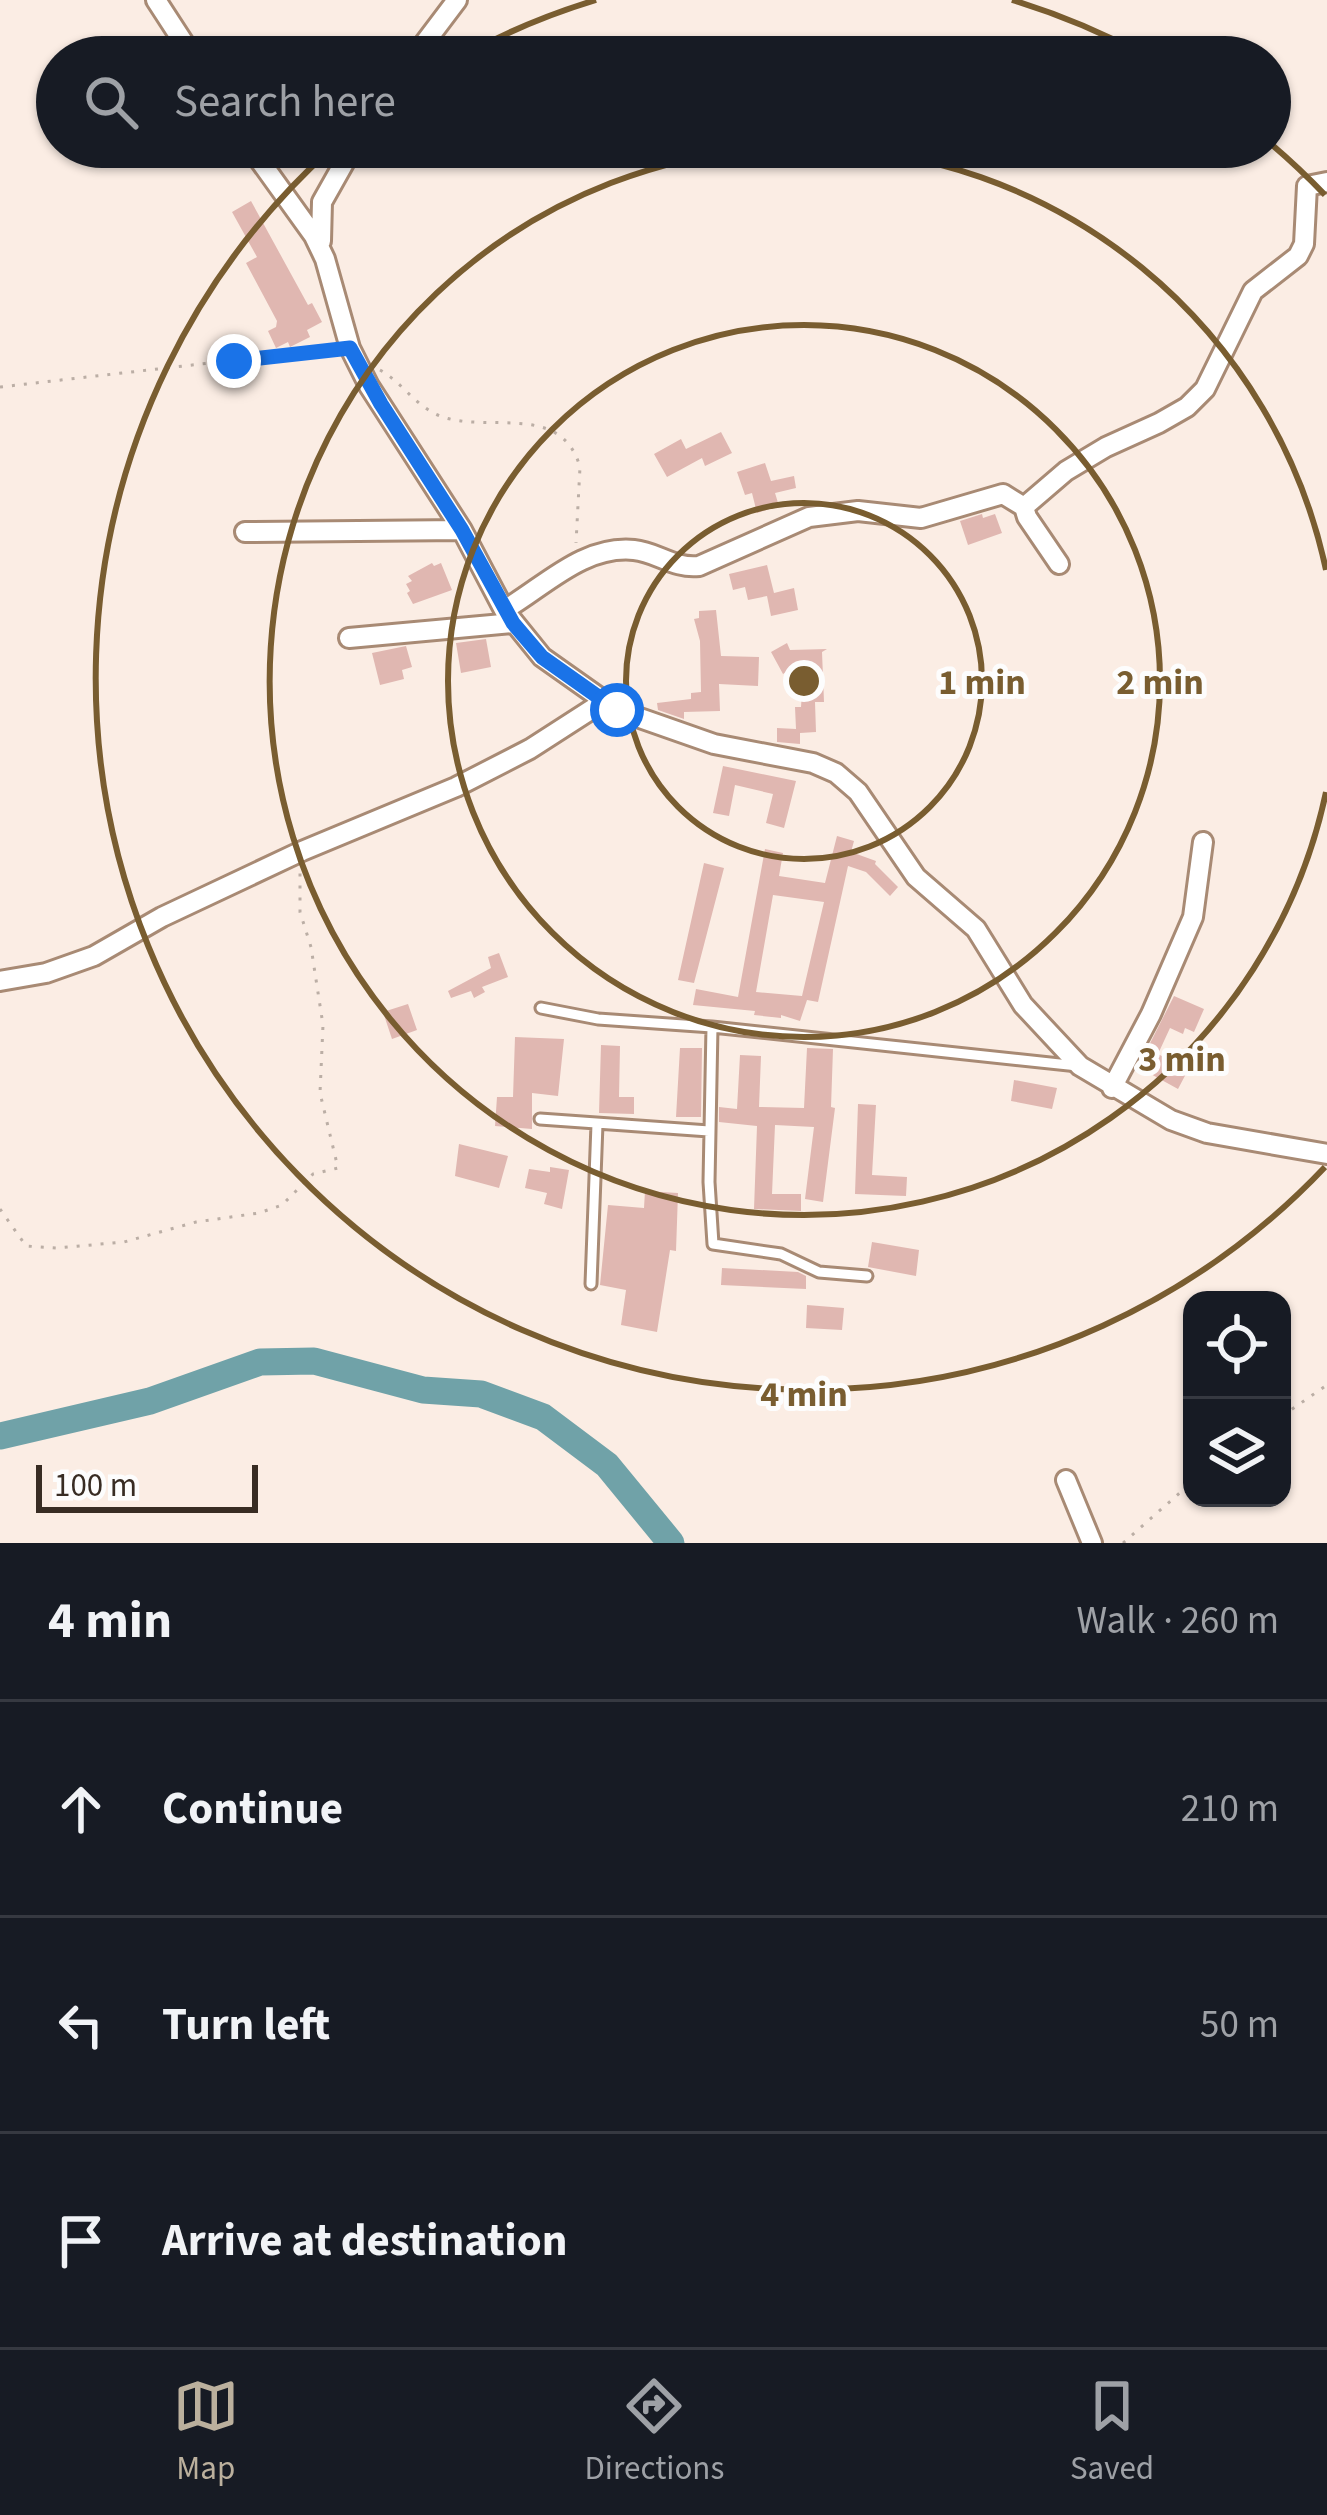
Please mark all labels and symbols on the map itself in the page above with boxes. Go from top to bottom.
route end [207,334,261,388]
text: 1 min [938,657,1026,708]
text: 2 min [1116,657,1204,708]
centre of rings [783,660,825,702]
route start [590,683,644,737]
text: 3 min [1138,1034,1226,1085]
text: 4 min [760,1369,848,1420]
scale bar [36,1459,258,1512]

